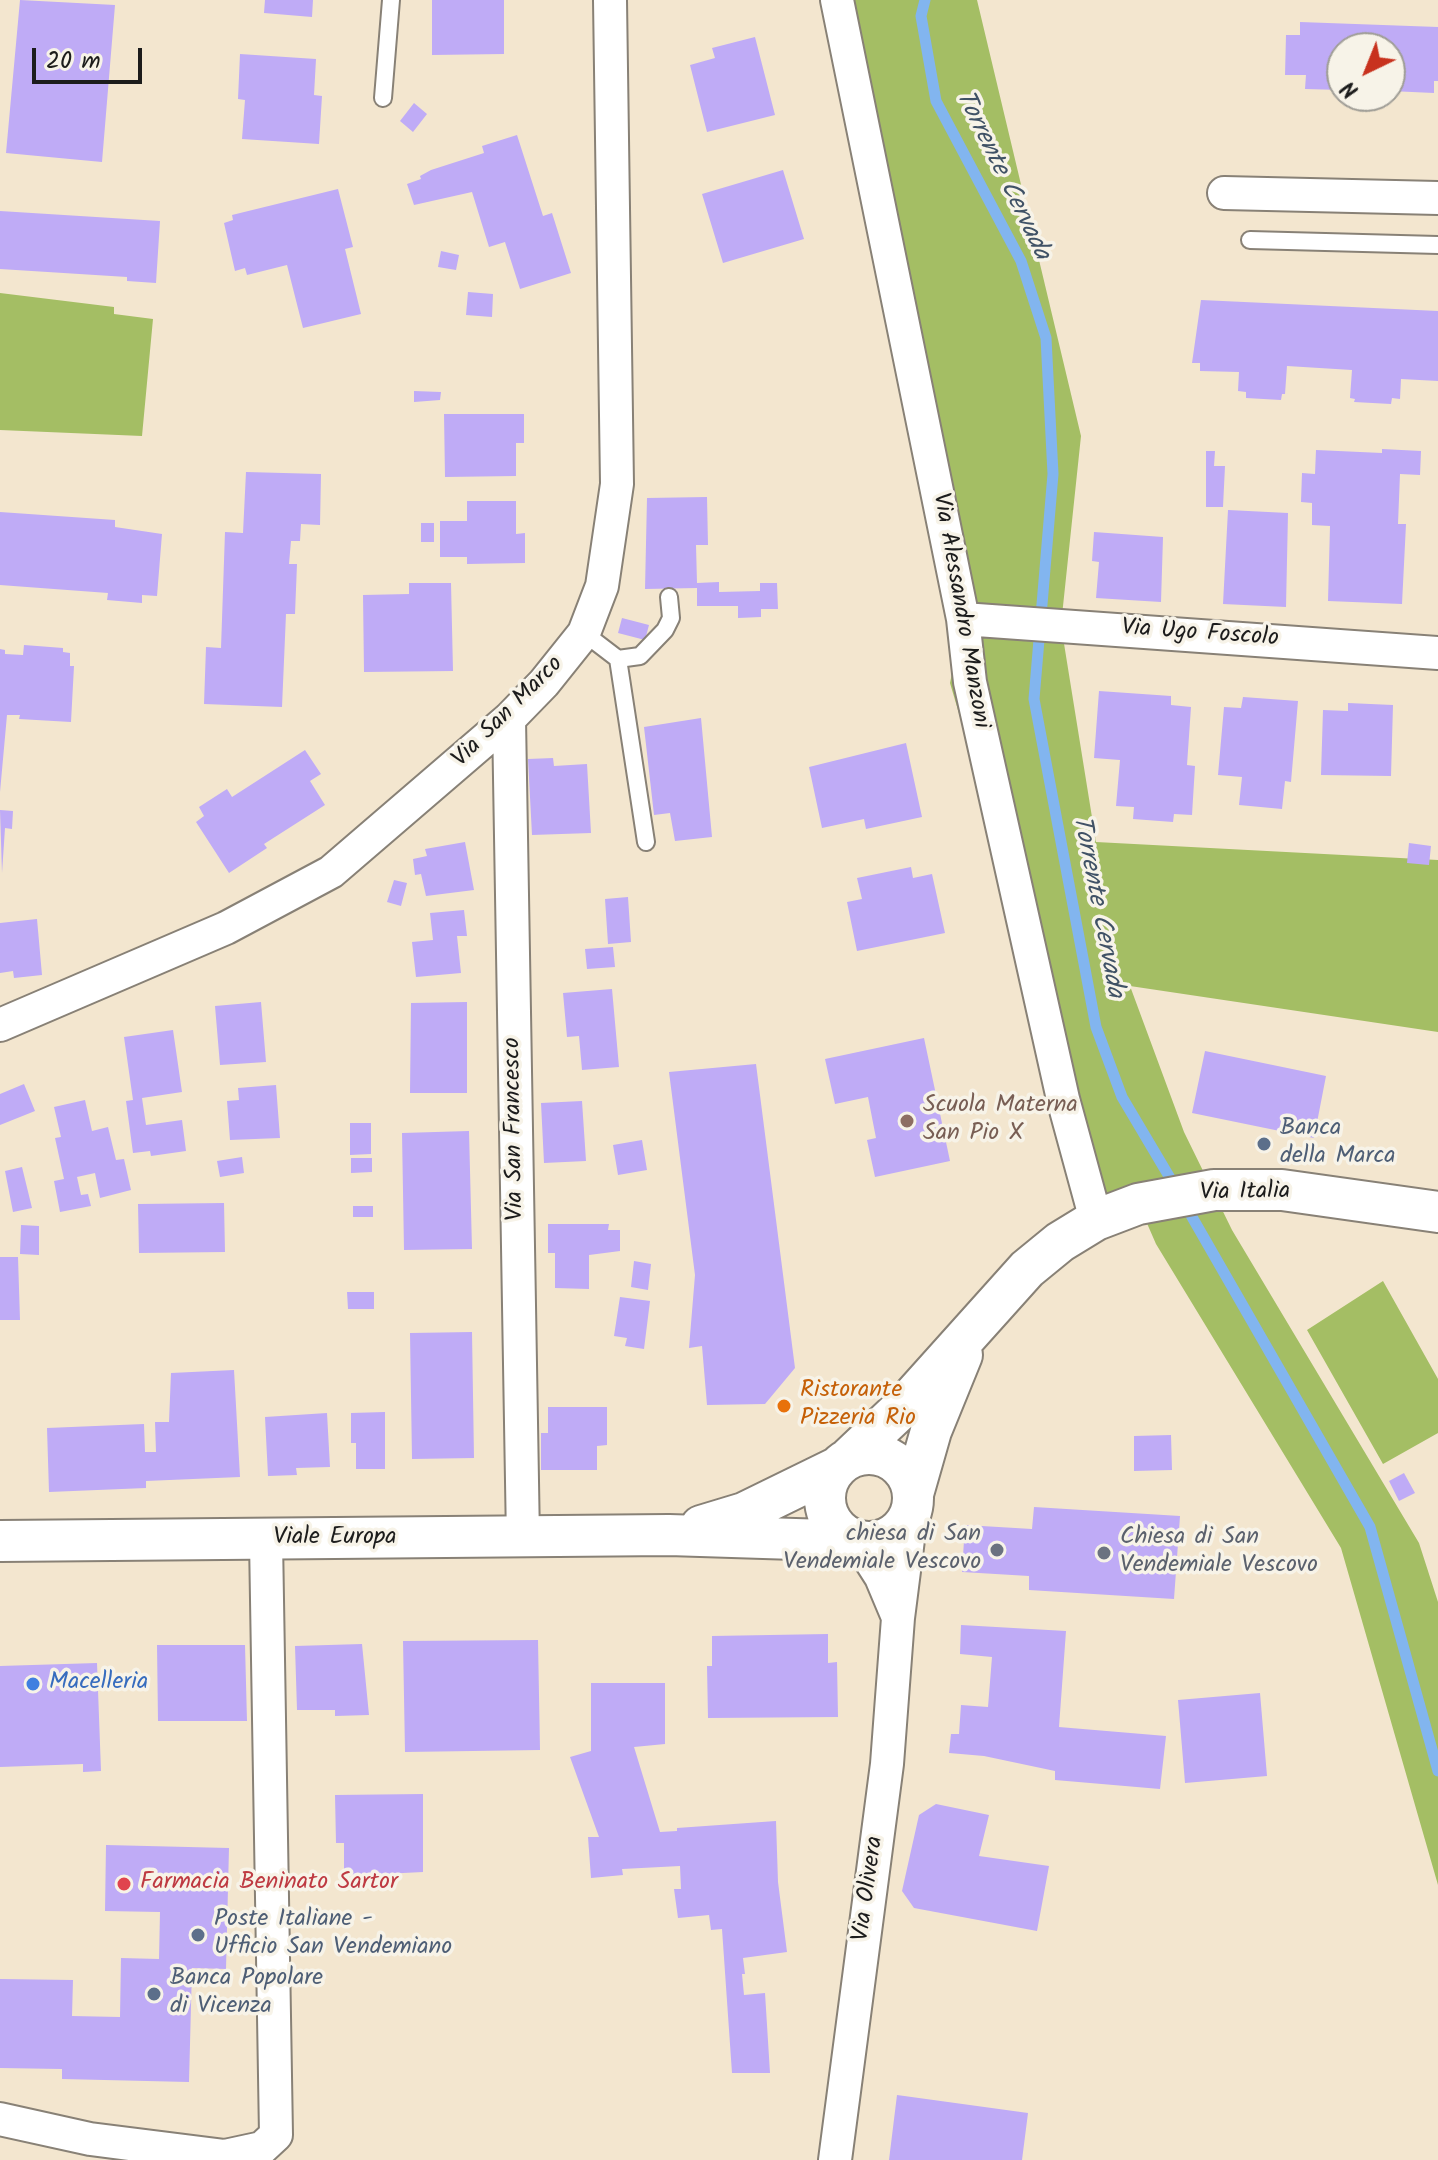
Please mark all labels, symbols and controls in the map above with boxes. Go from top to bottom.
scale bar [36,32,146,82]
north arrow [1326,32,1406,112]
text: 20 m [46,42,101,81]
text: N [1334,71,1368,106]
water label: Torrente Cervada [946,86,1056,266]
street label: Via Alessandro Manzoni [924,491,994,731]
street label: Via Ugo Foscolo [1120,615,1280,655]
street label: Via San Marco [447,651,571,775]
water label: Torrente Cervada [1063,813,1129,1001]
street label: Via San Francesco [500,1037,532,1221]
place label: Scuola Materna San Pio X [923,1093,1078,1149]
marker: Scuola Materna San Pio X [898,1112,916,1130]
place label: Banca della Marca [1280,1116,1395,1172]
marker: Banca della Marca [1255,1135,1273,1153]
street label: Via Italia [1200,1179,1290,1209]
place label: Ristorante Pizzeria Rio [800,1378,916,1434]
marker: Ristorante Pizzeria Rio [775,1397,793,1415]
place label: chiesa di San Vendemiale Vescovo [783,1522,981,1578]
street label: Viale Europa [273,1525,397,1553]
place label: Chiesa di San Vendemiale Vescovo [1120,1525,1318,1581]
marker: chiesa di San Vendemiale Vescovo [988,1541,1006,1559]
marker: Chiesa di San Vendemiale Vescovo [1095,1544,1113,1562]
place label: Macelleria [49,1670,148,1698]
marker: Macelleria [24,1675,42,1693]
street label: Via Olivera [848,1835,892,1943]
place label: Farmacia Beninato Sartor [140,1870,398,1898]
marker: Farmacia Beninato Sartor [115,1875,133,1893]
place label: Poste Italiane - Ufficio San Vendemiano [214,1907,452,1963]
marker: Poste Italiane - Ufficio San Vendemiano [189,1926,207,1944]
place label: Banca Popolare di Vicenza [170,1966,323,2022]
marker: Banca Popolare di Vicenza [145,1985,163,2003]

